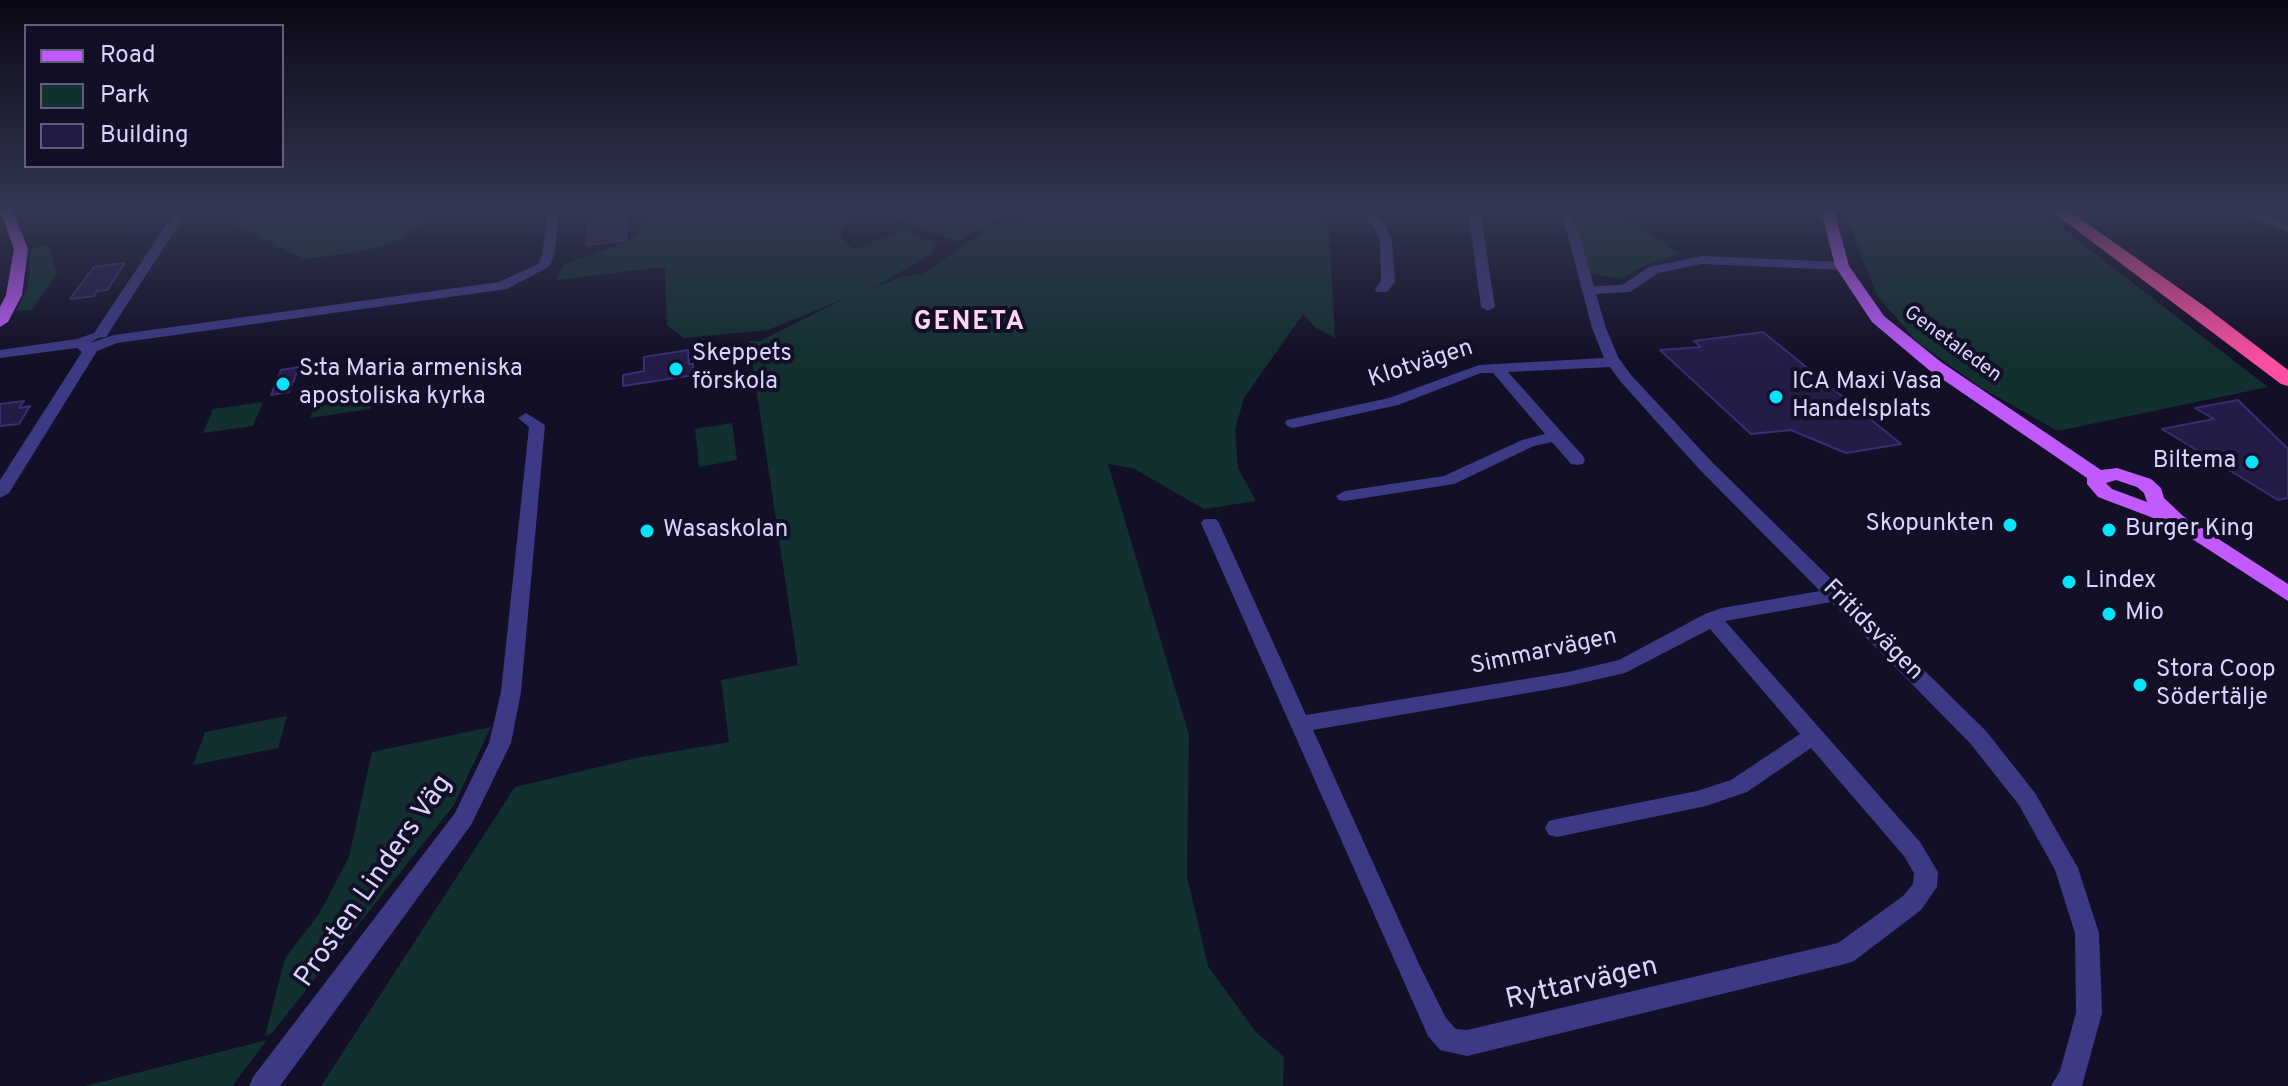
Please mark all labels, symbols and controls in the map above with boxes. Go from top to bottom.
legend [24,24,284,168]
text: Road [100,41,156,71]
text: Park [100,81,150,111]
text: Building [100,121,189,151]
street label: Genetaleden [1899,302,2005,388]
district label: GENETA [914,308,1026,340]
street label: Klotvägen [1365,335,1477,395]
place label: Skeppets förskola [692,341,792,397]
place label: S:ta Maria armeniska apostoliska kyrka [299,356,523,412]
marker: Skeppets förskola [667,360,685,378]
place label: ICA Maxi Vasa Handelsplats [1792,369,1942,425]
marker: S:ta Maria armeniska apostoliska kyrka [274,375,292,393]
marker: ICA Maxi Vasa Handelsplats [1767,388,1785,406]
place label: Biltema [2153,448,2236,476]
marker: Biltema [2243,453,2261,471]
place label: Skopunkten [1866,511,1994,539]
marker: Skopunkten [2001,516,2019,534]
place label: Burger King [2125,516,2254,544]
place label: Wasaskolan [663,517,788,545]
marker: Burger King [2100,521,2118,539]
marker: Wasaskolan [638,522,656,540]
place label: Lindex [2085,568,2156,596]
marker: Lindex [2060,573,2078,591]
street label: Fritidsvägen [1816,575,1928,687]
place label: Mio [2125,600,2164,628]
marker: Mio [2100,605,2118,623]
street label: Simmarvägen [1468,623,1620,683]
place label: Stora Coop Södertälje [2156,657,2276,713]
marker: Stora Coop Södertälje [2131,676,2149,694]
street label: Prosten Linders Väg [289,769,461,995]
street label: Ryttarvägen [1503,951,1661,1019]

